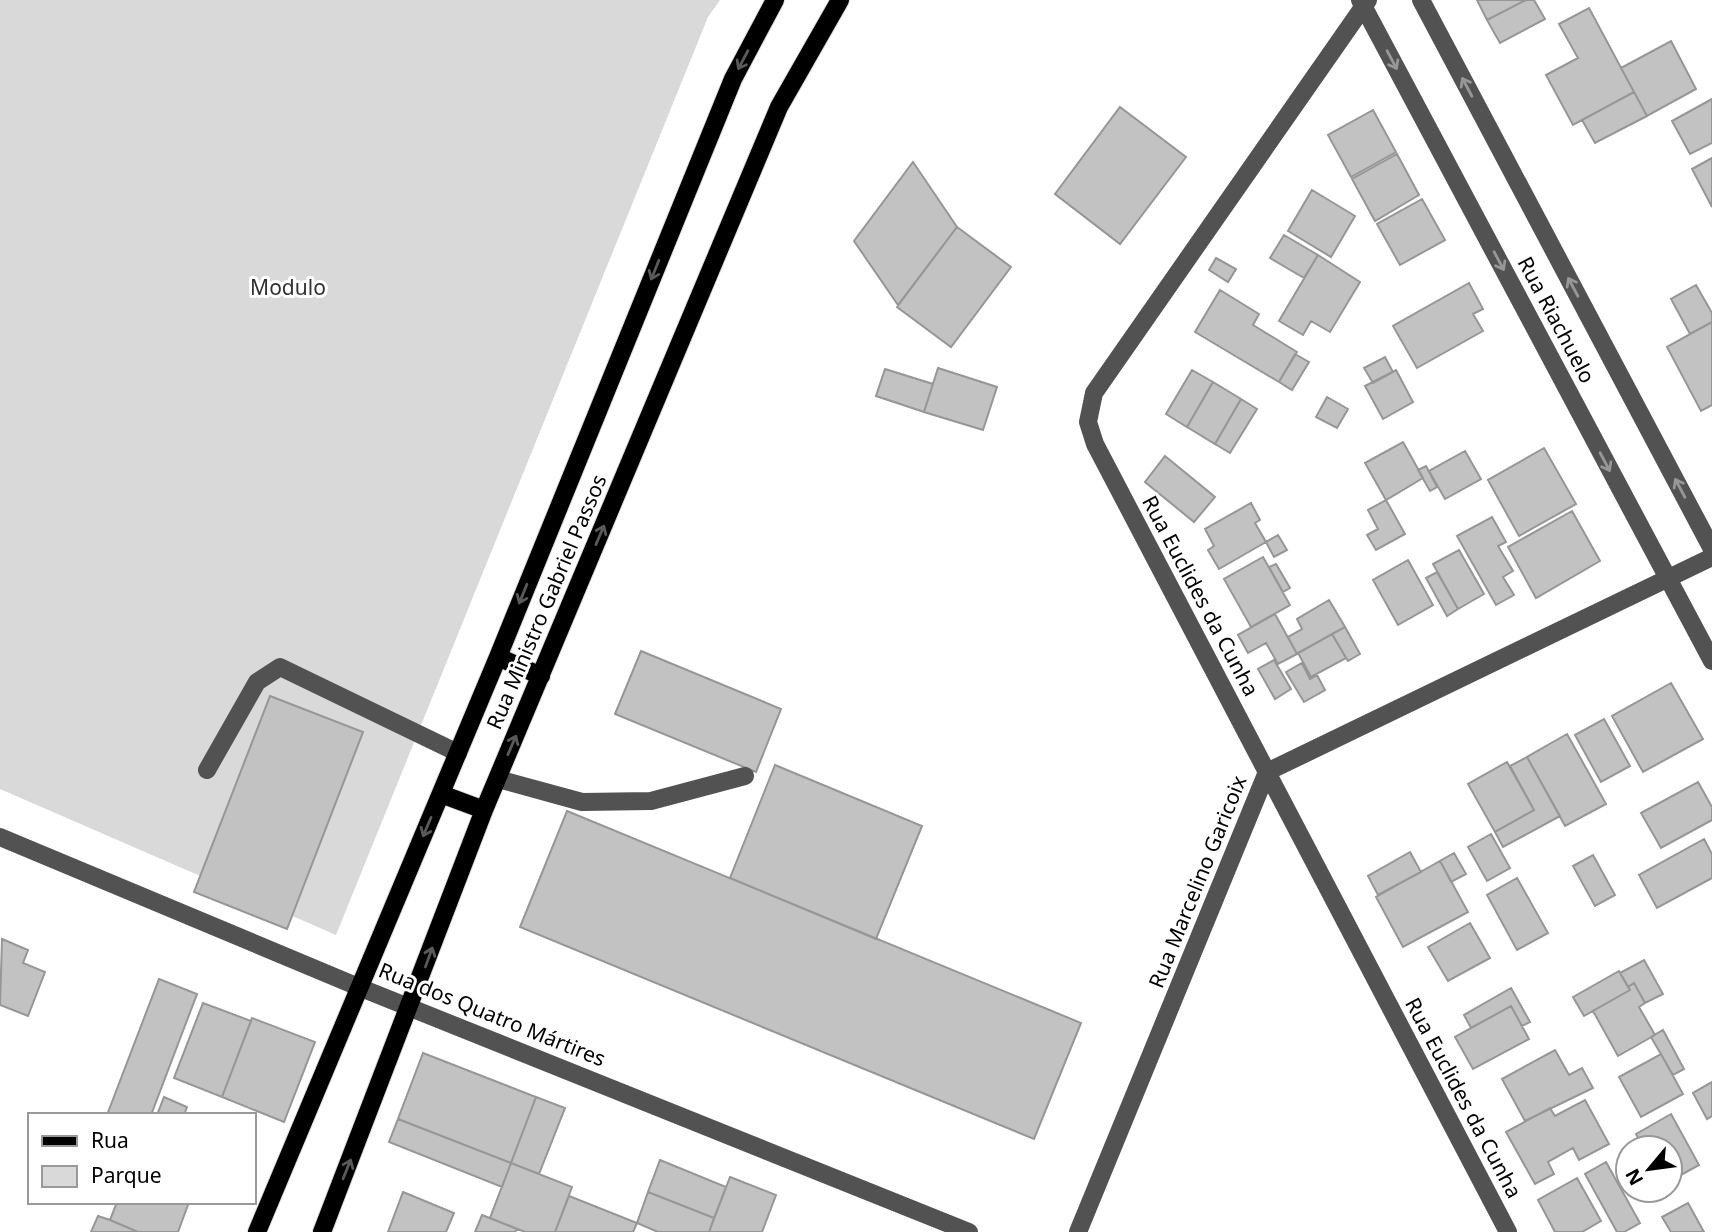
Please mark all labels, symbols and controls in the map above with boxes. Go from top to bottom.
one-way arrow [736,49,749,70]
one-way arrow [1385,49,1399,70]
one-way arrow [1459,77,1473,97]
one-way arrow [1492,250,1506,271]
street label: Rua Riachuelo [1512,251,1602,388]
one-way arrow [648,259,661,280]
park label: Modulo [250,273,326,301]
one-way arrow [1566,278,1580,298]
one-way arrow [1599,451,1613,472]
street label: Rua Ministro Gabriel Passos [480,470,613,733]
one-way arrow [1673,479,1687,499]
street label: Rua Euclides da Cunha [1136,490,1266,701]
one-way arrow [595,525,608,546]
one-way arrow [516,583,529,604]
one-way arrow [506,734,519,756]
street label: Rua Marcelino Garicoix [1142,771,1253,992]
one-way arrow [420,816,433,837]
one-way arrow [424,946,437,968]
street label: Rua dos Quatro Mártires [375,956,610,1072]
street label: Rua Euclides da Cunha [1399,992,1529,1203]
legend [28,1113,256,1204]
text: Rua [91,1126,129,1154]
north arrow [1614,1134,1684,1204]
one-way arrow [341,1158,354,1180]
text: Parque [91,1161,161,1189]
text: N [1619,1164,1649,1190]

